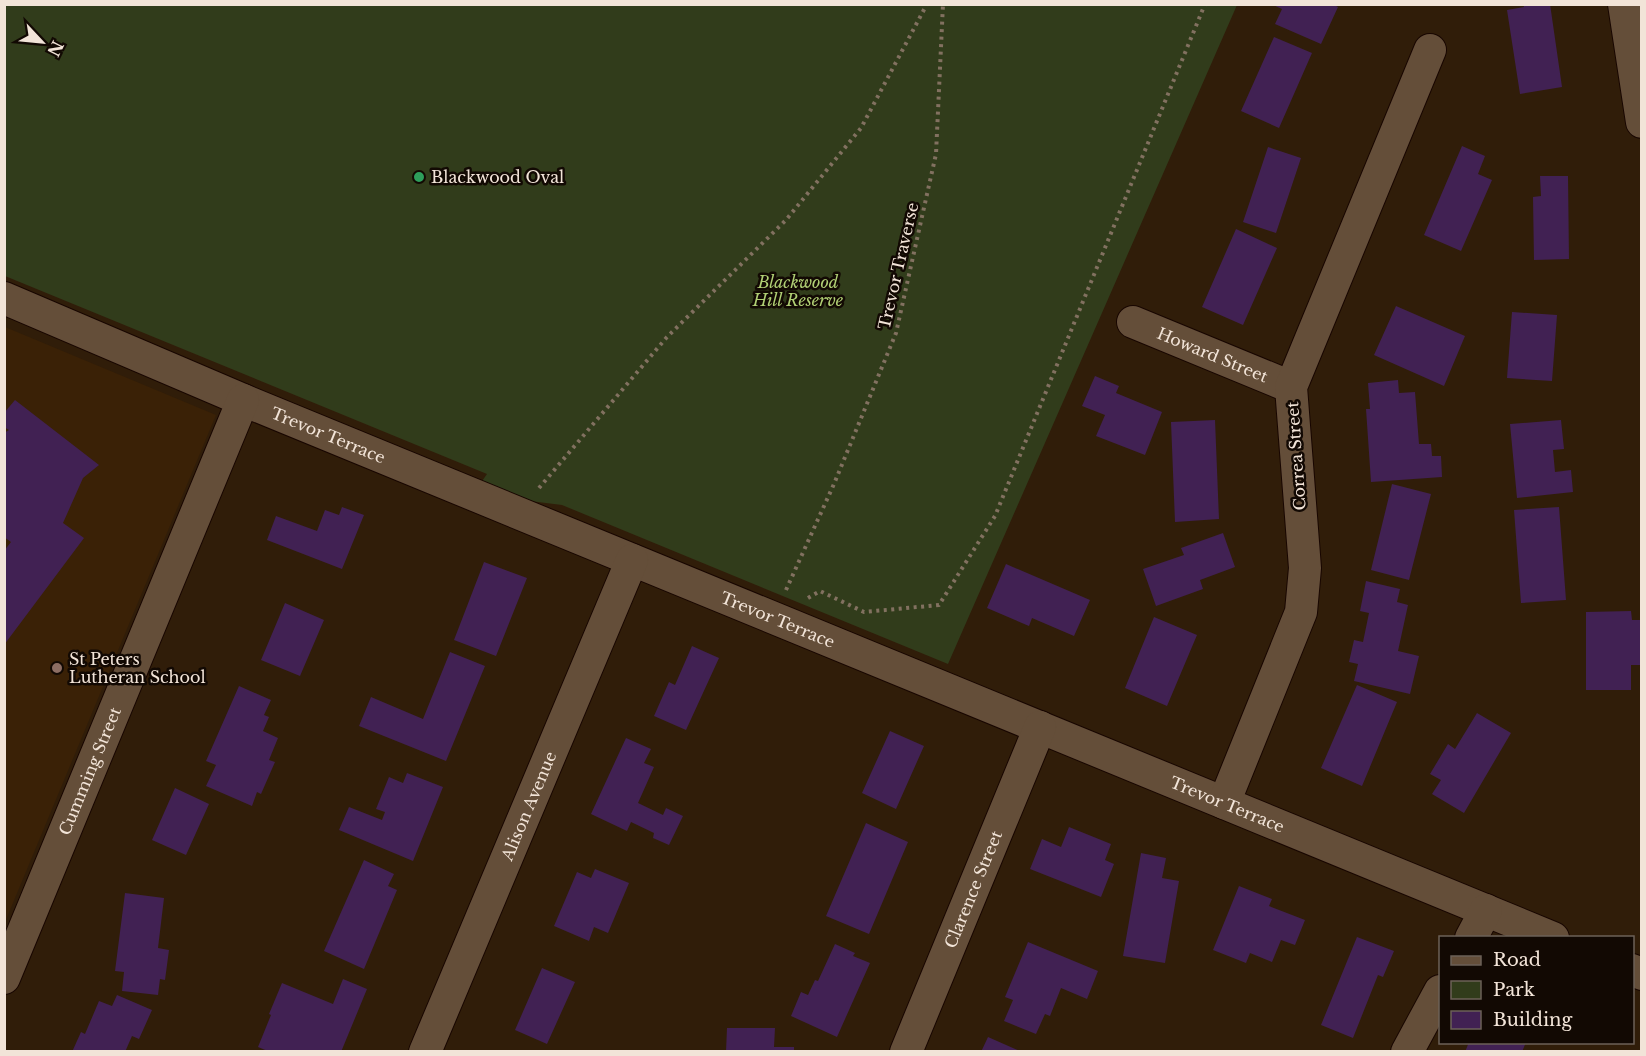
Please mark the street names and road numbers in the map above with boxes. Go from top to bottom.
street label: Trevor Traverse [874,201,922,331]
street label: Howard Street [1154,323,1271,386]
street label: Correa Street [1282,401,1310,511]
street label: Trevor Terrace [268,403,388,467]
street label: Trevor Terrace [718,587,838,652]
street label: Cumming Street [54,704,125,838]
street label: Alison Avenue [496,748,560,864]
street label: Trevor Terrace [1167,772,1287,837]
street label: Clarence Street [940,828,1006,951]

